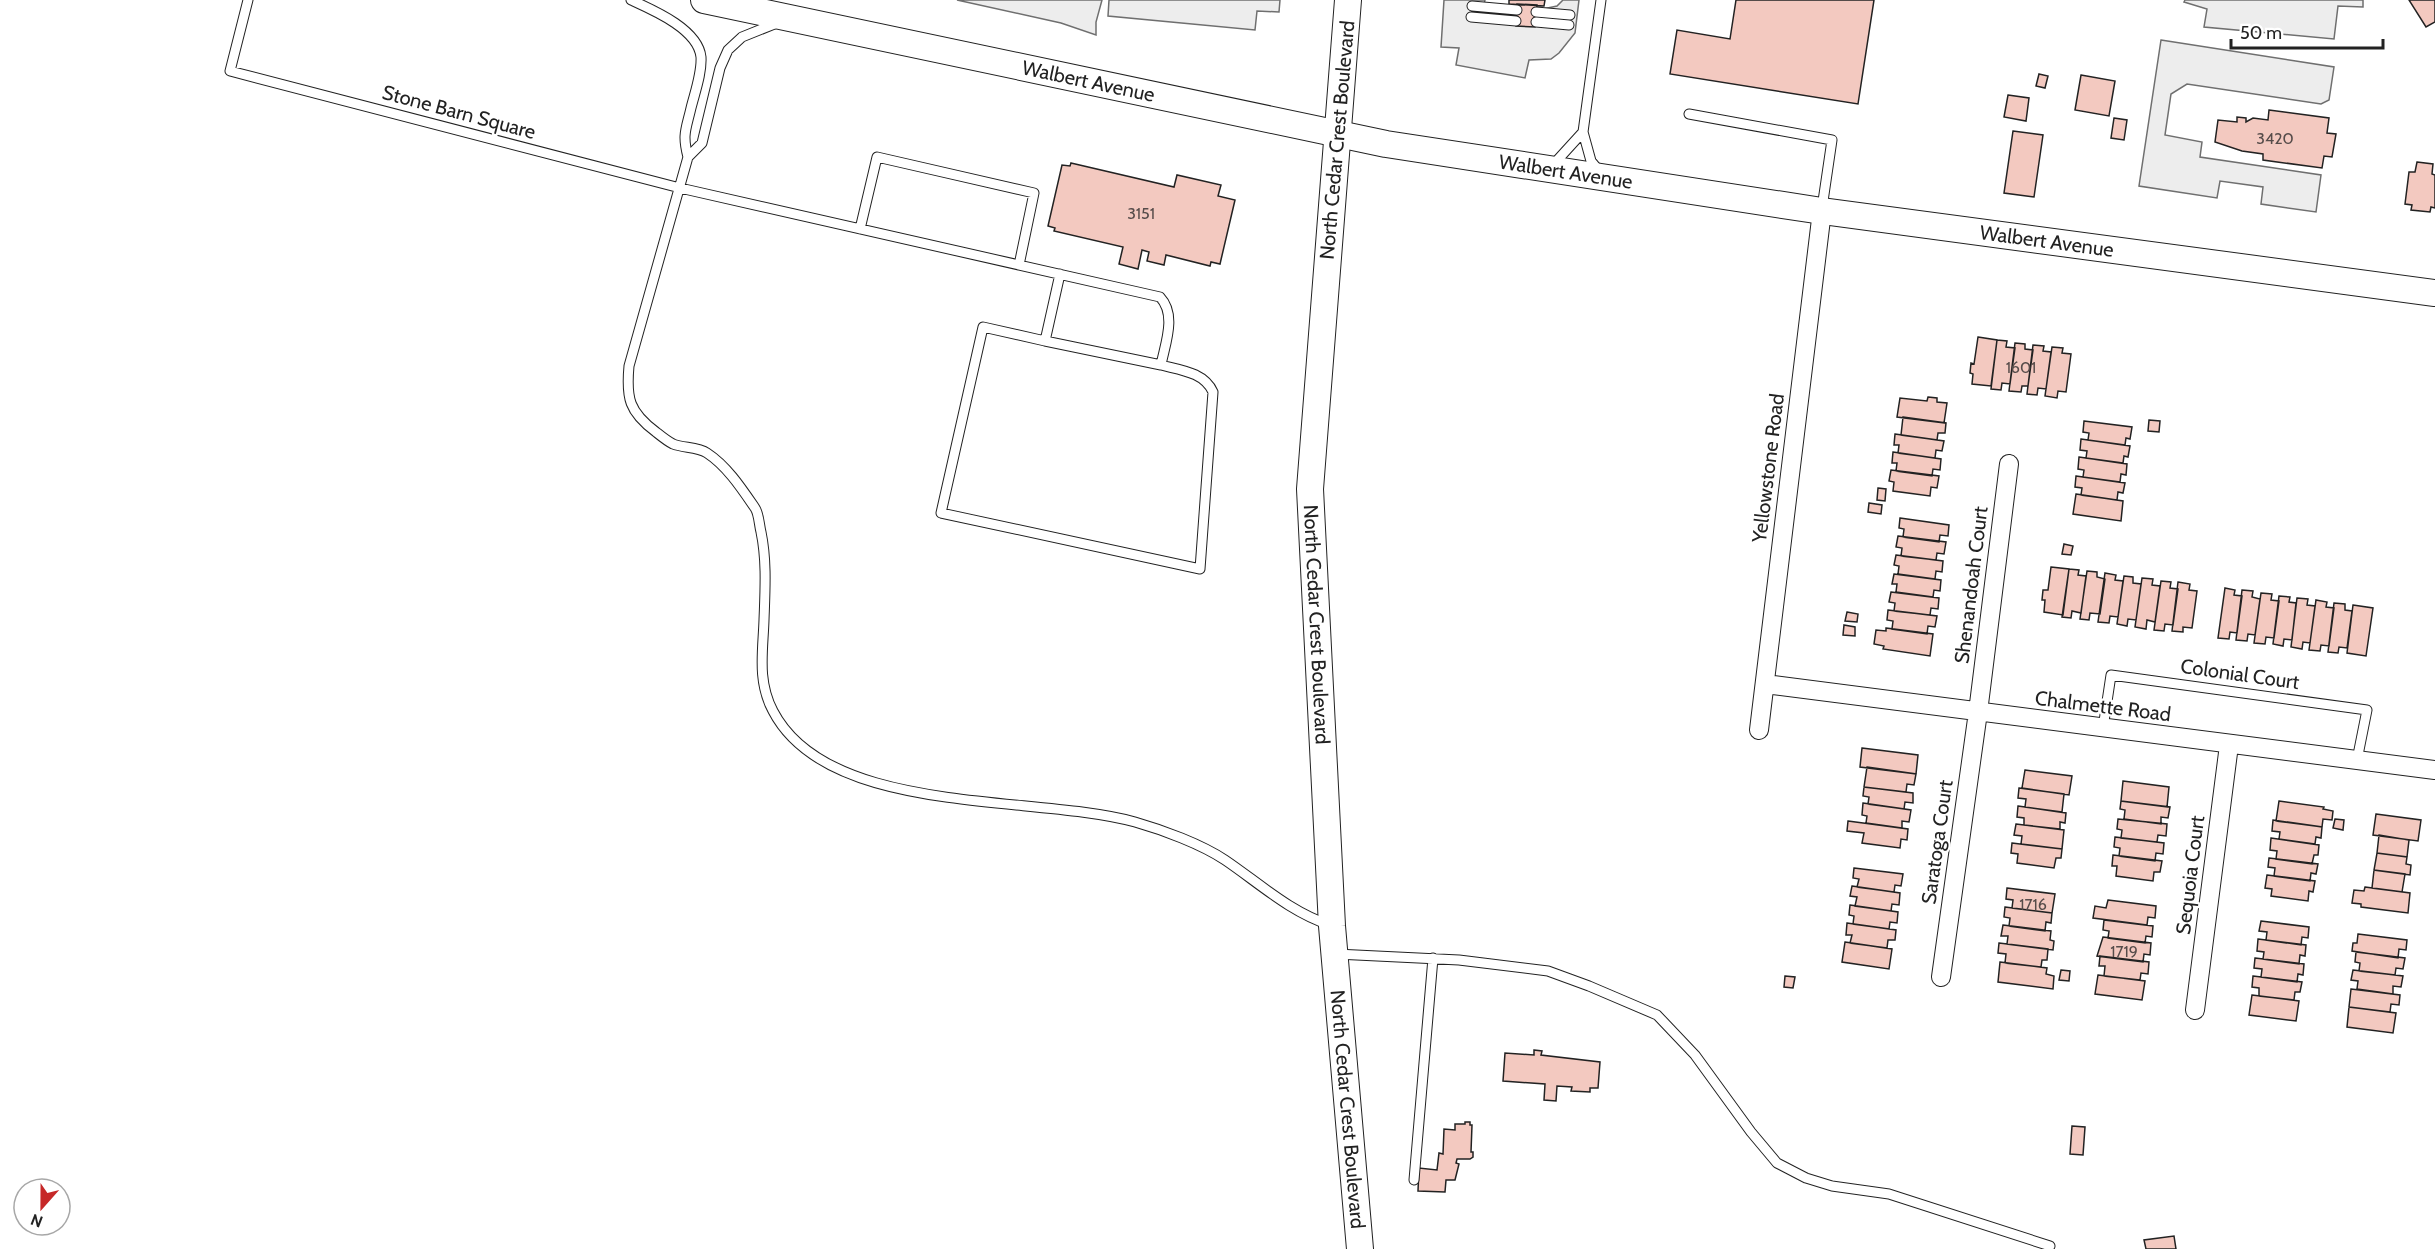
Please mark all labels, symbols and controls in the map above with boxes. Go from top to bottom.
scale bar [2231,12,2382,50]
street label: North Cedar Crest Boulevard [1315,20,1359,260]
text: 50 m [2240,22,2282,44]
street label: Walbert Avenue [1020,56,1157,107]
street label: Stone Barn Square [380,80,538,144]
house number: 3420 [2256,129,2294,148]
street label: Walbert Avenue [1497,150,1634,194]
house number: 3151 [1127,204,1155,223]
street label: Walbert Avenue [1978,220,2115,262]
house number: 1601 [2006,358,2036,377]
street label: Yellowstone Road [1747,392,1789,545]
street label: North Cedar Crest Boulevard [1299,504,1335,745]
street label: Shenandoah Court [1949,505,1993,665]
street label: Colonial Court [2179,654,2301,694]
street label: Chalmette Road [2034,686,2172,726]
street label: Saratoga Court [1916,778,1958,906]
street label: Sequoia Court [2171,814,2209,936]
house number: 1716 [2019,895,2047,914]
house number: 1719 [2110,942,2138,961]
street label: North Cedar Crest Boulevard [1326,989,1370,1230]
north arrow [12,1177,72,1237]
text: N [28,1210,45,1231]

